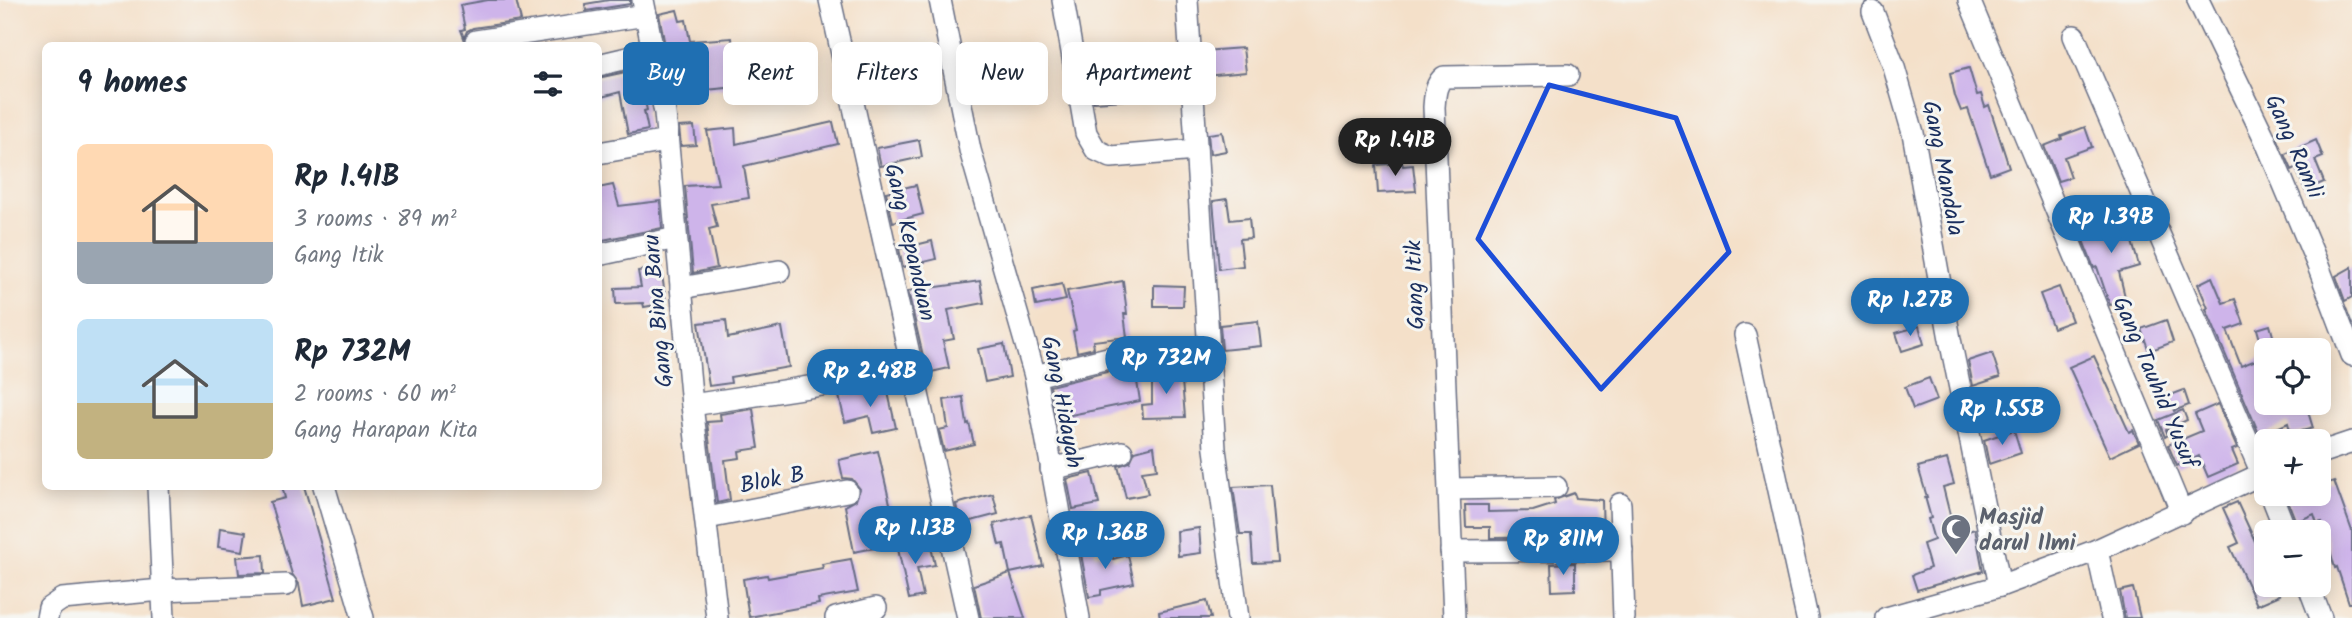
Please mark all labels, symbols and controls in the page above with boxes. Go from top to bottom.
chip: Buy [623,42,709,105]
chip: Rent [723,42,818,105]
chip: Filters [832,42,942,105]
chip: New [956,42,1048,105]
chip: Apartment [1062,42,1216,105]
text: 9 homes [77,60,188,108]
icon: filters [529,65,567,103]
street label: Gang Ramli [2254,89,2333,206]
street label: Gang Mandala [1911,98,1973,239]
pin: Rp 1.41B [1323,118,1467,178]
text: Rp 1.41B [1354,123,1436,159]
text: Rp 1.41B [294,154,400,202]
street label: Gang Kepanduan [873,160,945,325]
icon: home [133,172,217,256]
pin: Rp 1.39B [2039,196,2183,255]
text: Rp 1.39B [2068,200,2154,236]
text: 3 rooms · 89 m² [294,202,457,238]
street label: Gang Bina Baru [634,233,684,389]
text: Gang Itik [294,238,384,274]
street label: Gang Itik [1396,239,1436,330]
pin: Rp 1.27B [1838,278,1982,338]
text: Rp 1.27B [1867,283,1953,319]
street label: Gang Tauhid Yusuf [2102,291,2208,477]
text: Rp 732M [294,329,410,377]
street label: Gang Hidayah [1031,333,1092,472]
pin: Rp 732M [1101,336,1231,396]
map controls [2254,338,2331,597]
button: locate [2254,338,2331,415]
text: Rp 732M [1121,341,1211,377]
icon: home [133,347,217,431]
pin: Rp 2.48B [798,350,942,409]
text: Rp 2.48B [823,354,917,390]
text: 2 rooms · 60 m² [294,377,456,413]
pin: Rp 1.55B [1930,388,2074,447]
text: Rp 1.55B [1959,392,2045,428]
text: Gang Harapan Kita [294,413,478,449]
button: + [2254,429,2331,506]
street label: Blok B [737,457,808,505]
place label: Masjid darul Ilmi [1979,500,2077,562]
pin: Rp 1.13B [843,506,987,566]
text: Rp 1.13B [874,511,956,547]
pin: Rp 1.36B [1033,512,1177,571]
mosque icon: Masjid darul Ilmi [1939,512,1973,556]
text: Rp 1.36B [1062,516,1148,552]
pin: Rp 811M [1498,518,1628,577]
button: − [2254,520,2331,597]
text: Rp 811M [1523,522,1603,558]

